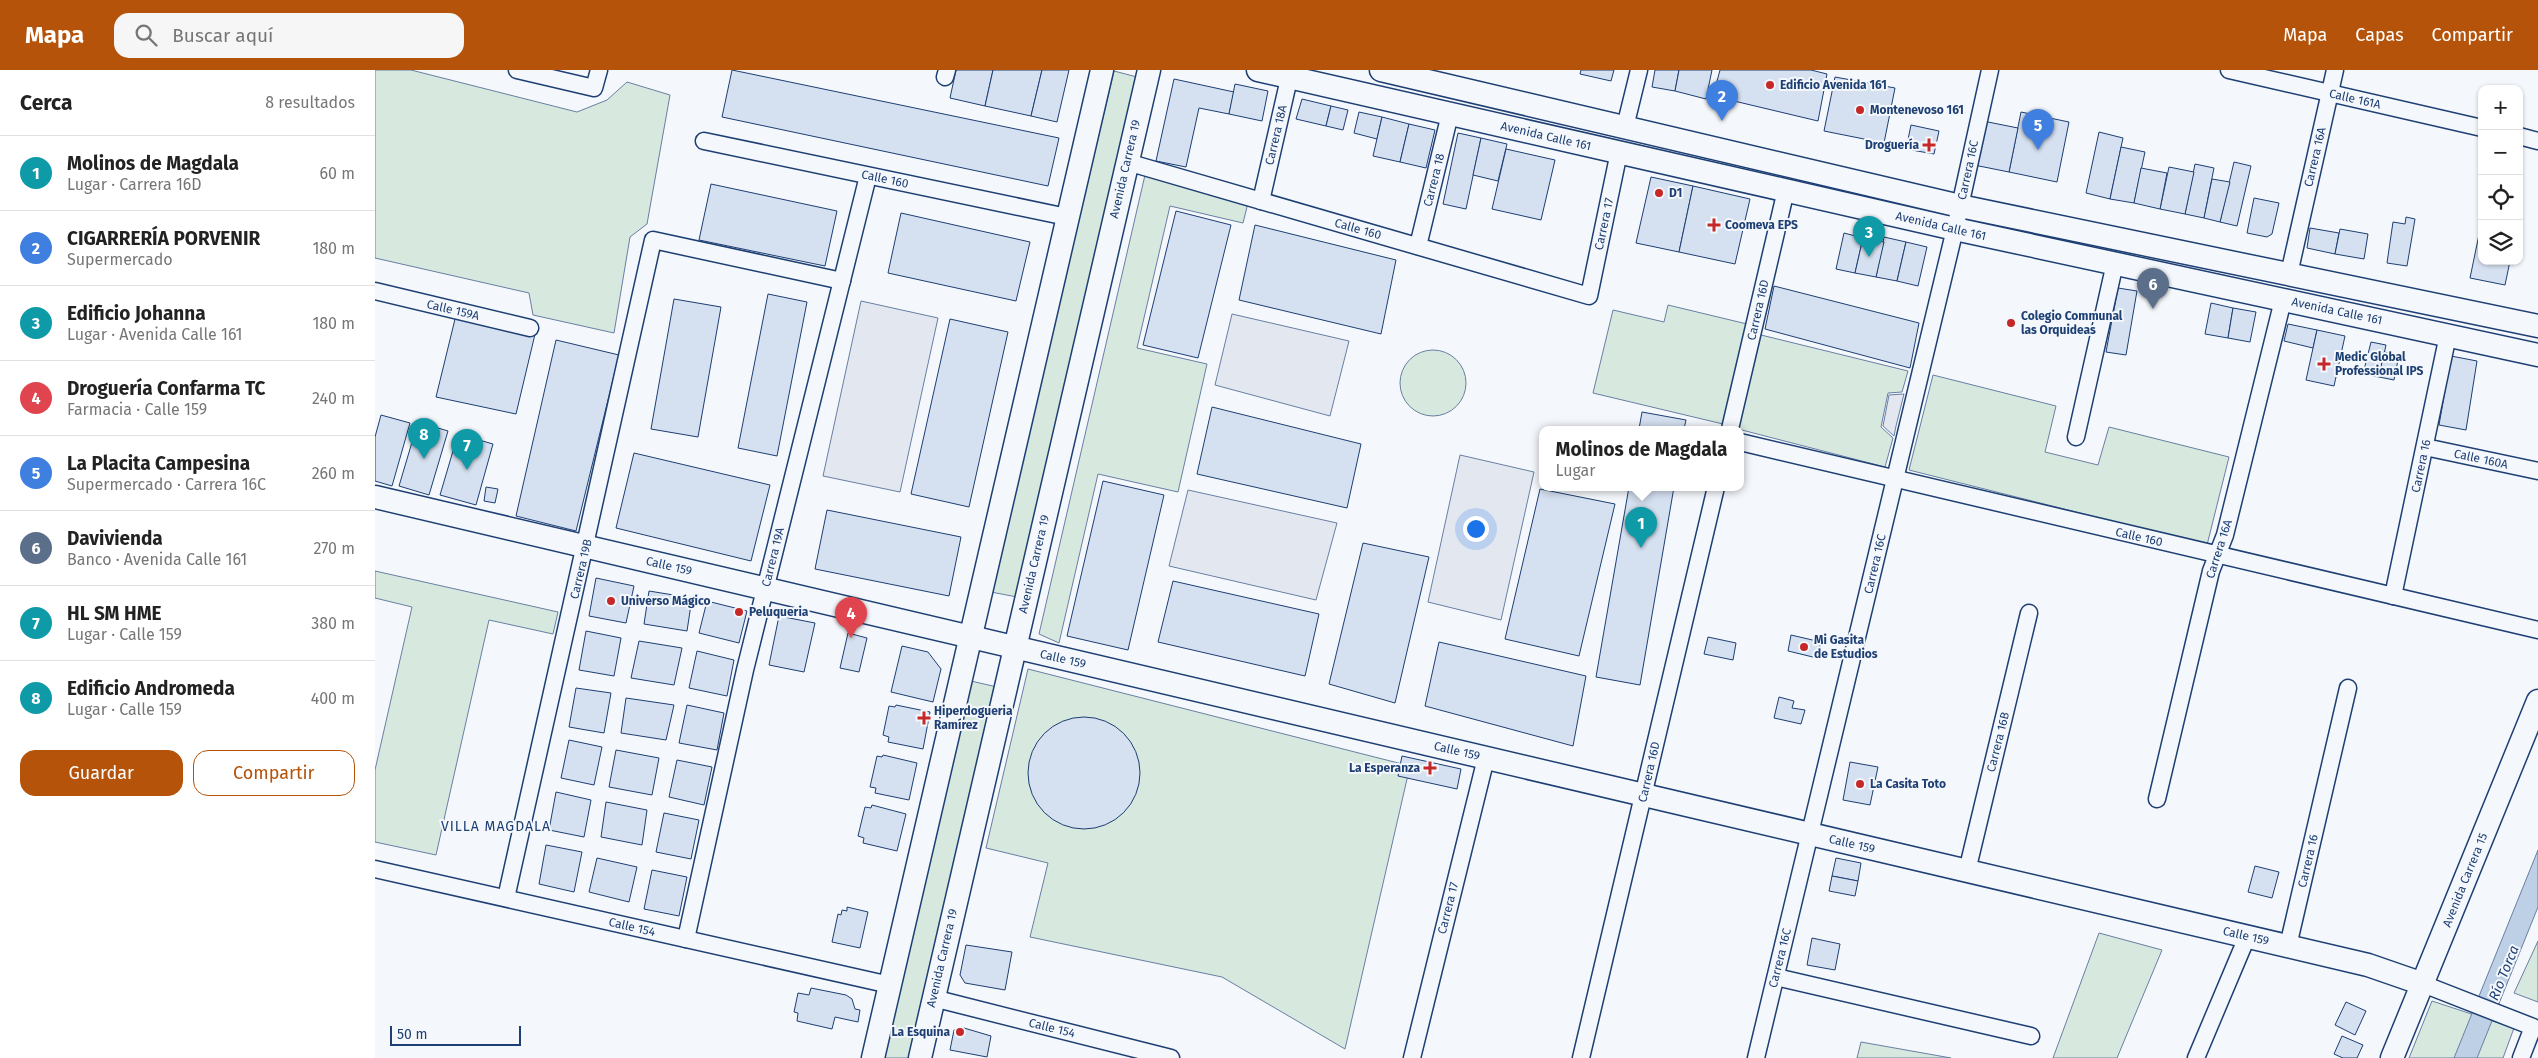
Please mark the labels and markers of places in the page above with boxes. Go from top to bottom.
place label: Edificio Avenida 161 [1780,78,1887,92]
marker: Edificio Avenida 161 [1764,79,1776,91]
pin: 2 [1706,80,1738,121]
place label: Montenevoso 161 [1870,103,1964,117]
marker: Montenevoso 161 [1854,104,1866,116]
pin: 5 [2022,109,2054,150]
place label: Droguería [1865,138,1919,152]
marker: Droguería [1923,139,1935,151]
place label: D1 [1669,186,1682,200]
marker: D1 [1653,187,1665,199]
pin: 3 [1853,216,1885,257]
marker: Coomeva EPS [1707,218,1721,232]
place label: Coomeva EPS [1725,218,1798,232]
pin: 6 [2137,268,2169,309]
place label: Colegio Communal las Orquideas [2021,309,2123,337]
marker: Colegio Communal las Orquideas [2005,317,2017,329]
place label: Medic Global Professional IPS [2335,350,2423,378]
marker: Medic Global Professional IPS [2317,357,2331,371]
pin: 8 [408,418,440,459]
pin: 7 [451,429,483,470]
pin: 1 [1625,507,1657,548]
place label: Universo Mágico [621,594,711,608]
marker: Universo Mágico [605,595,617,607]
pin: 4 [835,597,867,638]
place label: Peluqueria [749,605,809,619]
marker: Peluqueria [733,606,745,618]
place label: Mi Gasita de Estudios [1814,633,1878,661]
marker: Mi Gasita de Estudios [1798,641,1810,653]
place label: Hiperdogueria Ramírez [934,704,1013,732]
marker: Hiperdogueria Ramírez [918,712,930,724]
place label: La Esperanza [1349,761,1420,775]
marker: La Esperanza [1424,762,1436,774]
place label: La Casita Toto [1870,777,1946,791]
marker: La Casita Toto [1854,778,1866,790]
place label: La Esquina [892,1025,950,1039]
marker: La Esquina [954,1026,966,1038]

